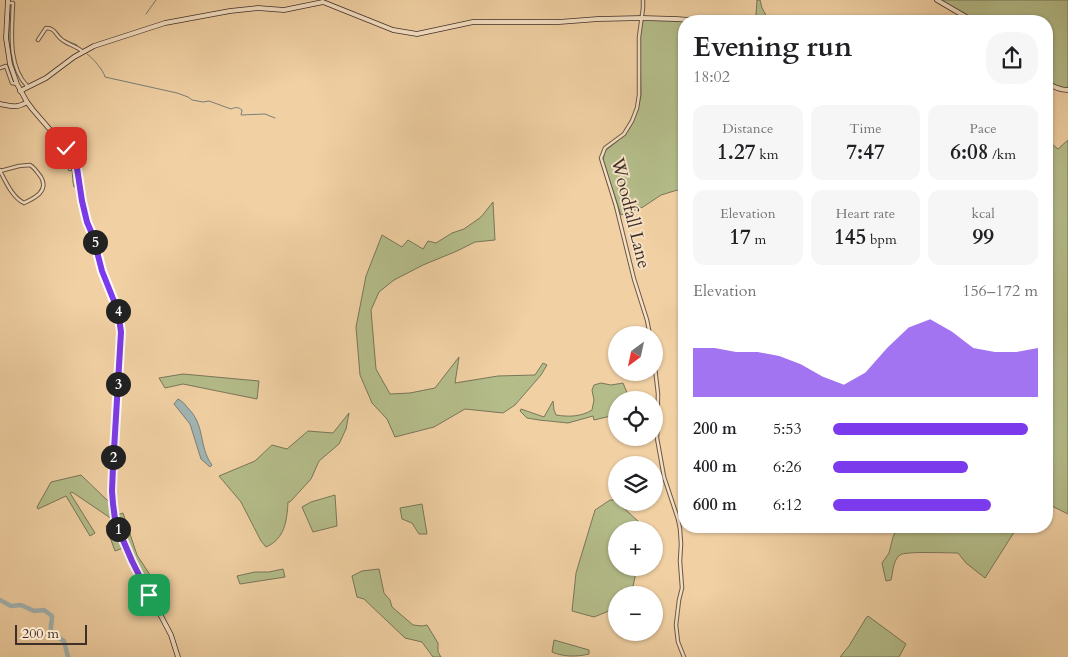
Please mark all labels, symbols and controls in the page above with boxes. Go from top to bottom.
text: Evening run [693,28,852,66]
button: share [986,32,1038,84]
text: 18:02 [693,66,730,88]
text: Distance [722,119,773,138]
text: Time [849,119,882,138]
text: Pace [970,119,997,138]
pin [45,127,87,169]
icon: check [52,134,80,162]
text: 1.27 [717,138,755,167]
text: 7:47 [846,138,885,167]
text: 6:08 [950,138,989,167]
text: km [755,145,779,164]
text: /km [989,145,1016,164]
street label: Woodfall Lane [604,154,656,271]
text: Elevation [720,204,776,223]
text: Heart rate [836,204,895,223]
text: kcal [971,204,995,223]
text: 17 [729,223,751,252]
text: 145 [834,223,866,252]
text: 99 [972,223,994,252]
pin: 5 [82,230,108,254]
text: m [751,230,766,249]
text: bpm [866,230,897,249]
text: 5 [92,233,99,252]
text: Elevation [693,280,757,302]
text: 156–172 m [962,280,1038,302]
pin: 4 [106,298,130,324]
text: 4 [115,302,122,321]
north arrow [608,326,662,381]
map controls [608,326,663,641]
pin: 3 [106,372,130,396]
text: 3 [115,375,122,394]
button: locate [608,391,663,446]
text: 200 m [693,418,737,440]
text: 5:53 [773,418,802,440]
pin: 2 [100,444,126,470]
text: 2 [110,448,117,467]
button: layers [608,456,663,511]
text: 400 m [693,456,737,478]
text: 6:26 [773,456,802,478]
text: 600 m [693,494,737,516]
text: 6:12 [773,494,802,516]
pin: 1 [106,516,130,542]
text: 1 [115,520,122,539]
button: + [608,521,663,576]
pin [128,574,170,616]
icon: arrive [135,581,163,609]
button: − [608,586,663,641]
scale bar [15,622,88,645]
text: 200 m [22,624,59,643]

